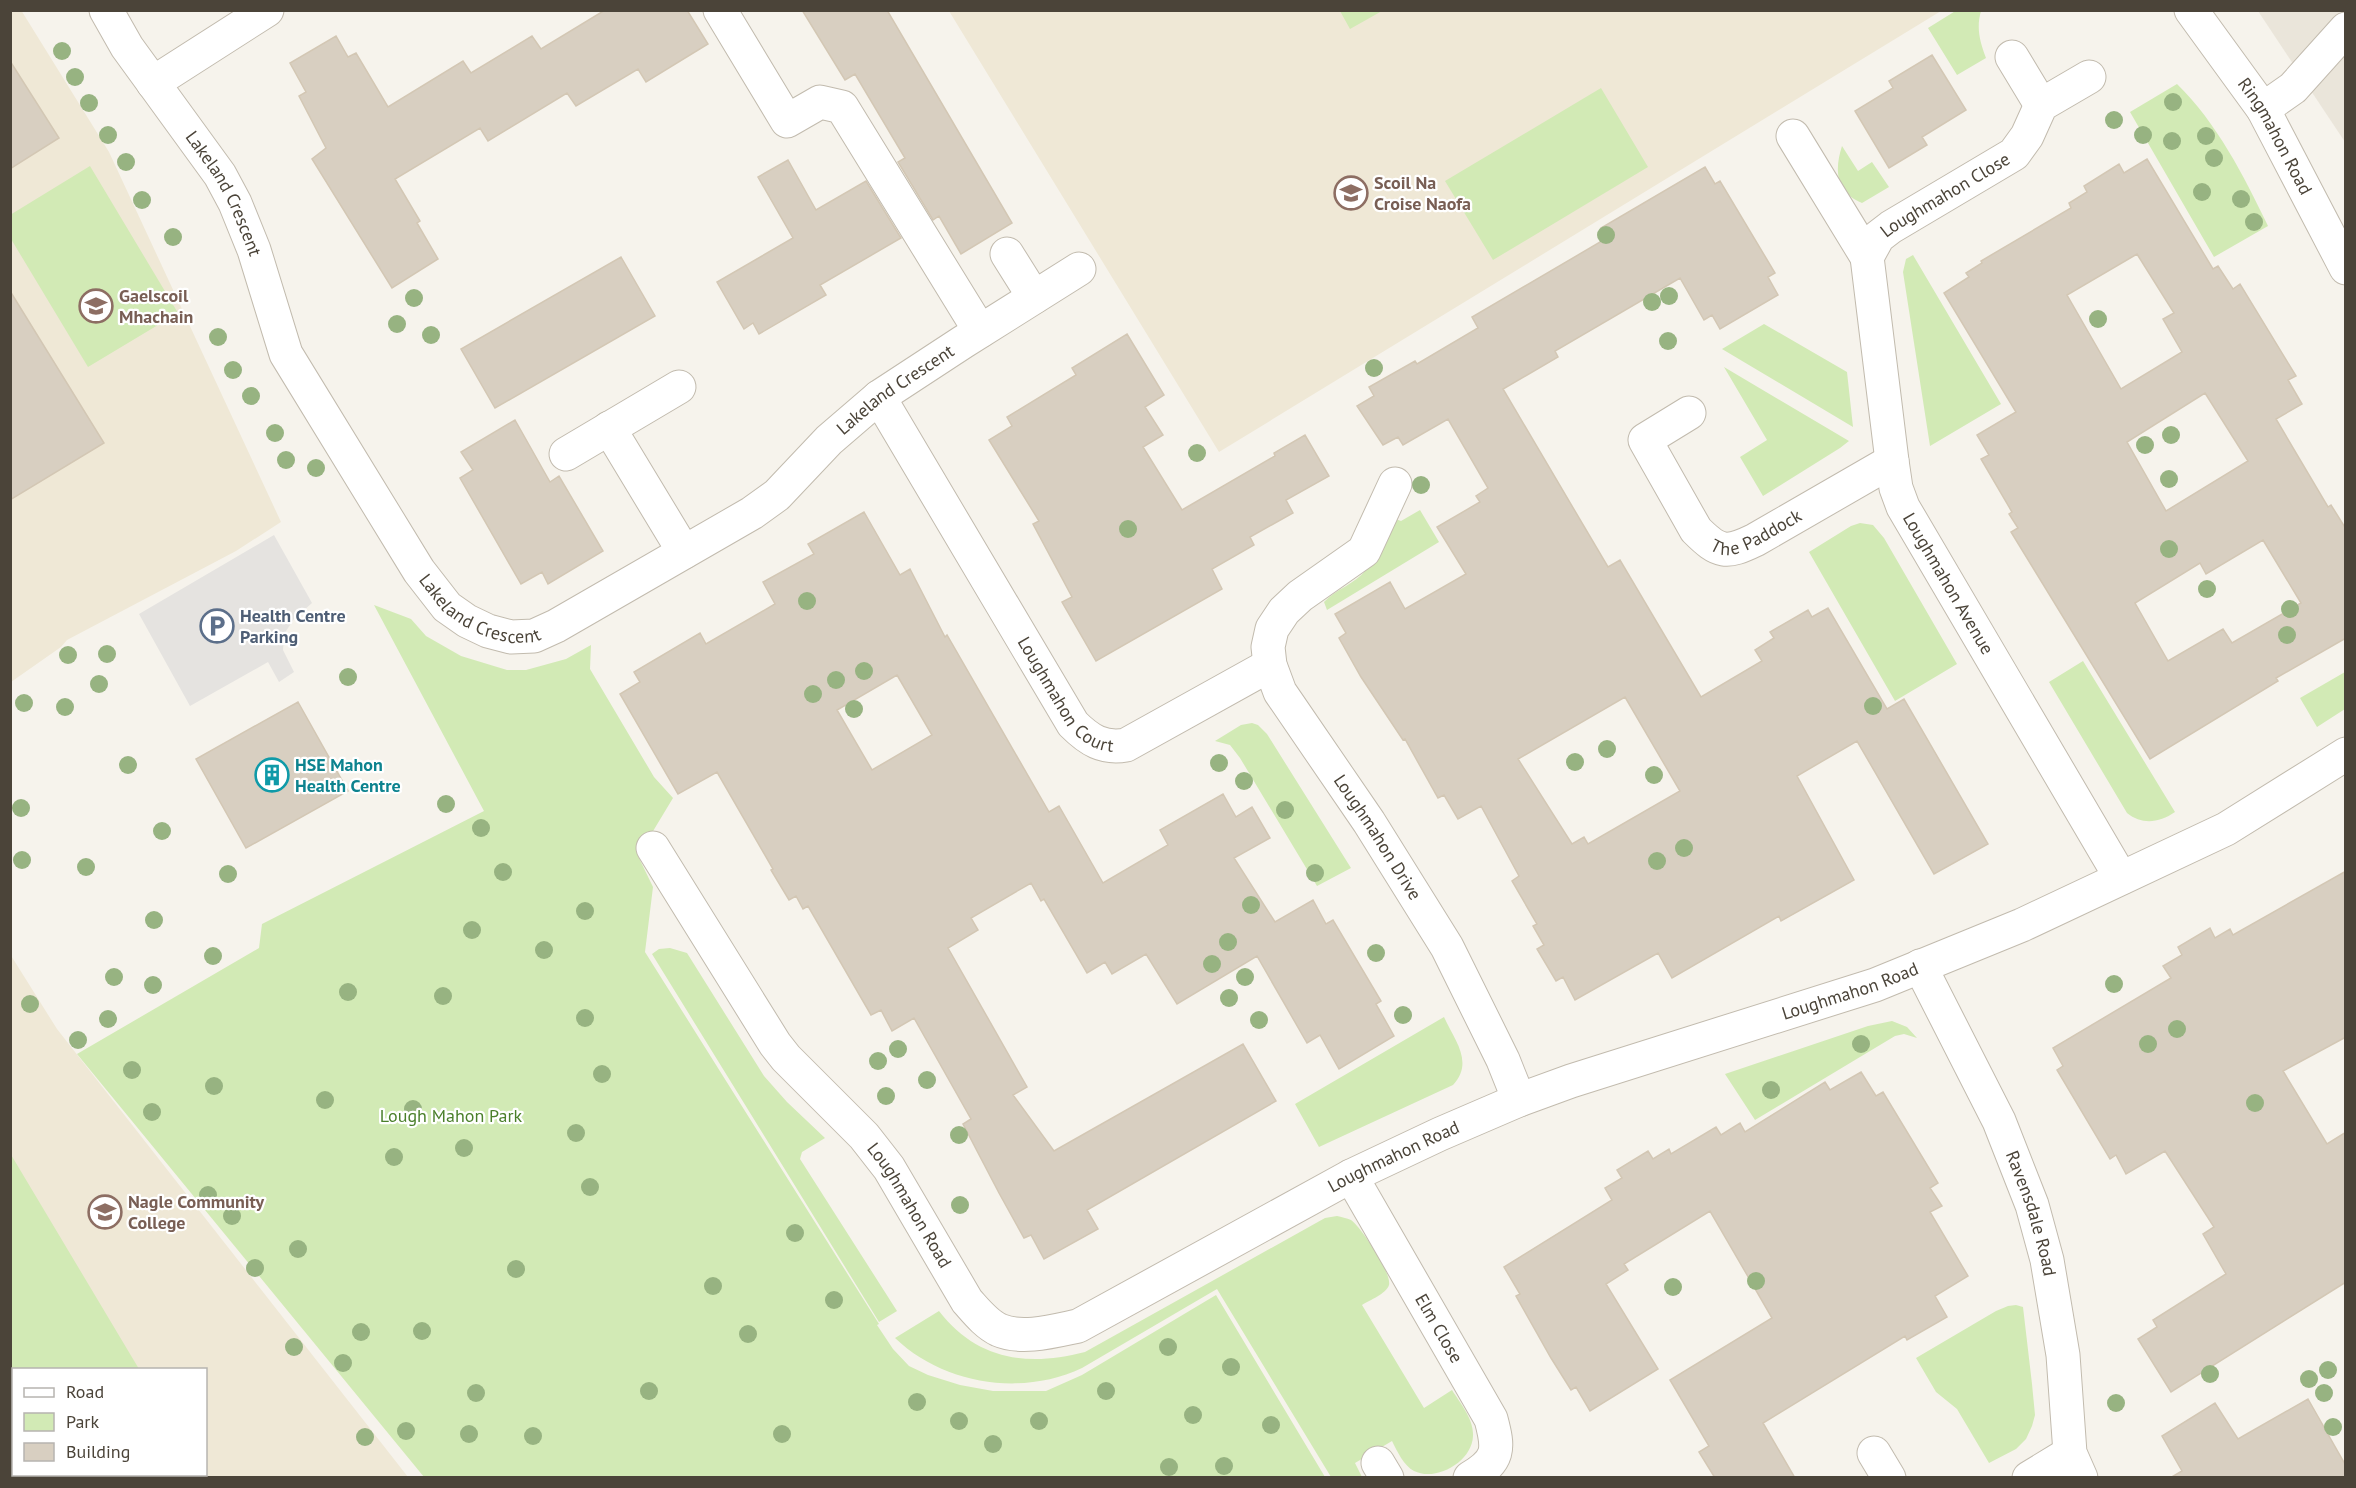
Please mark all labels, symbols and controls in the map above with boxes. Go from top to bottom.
street label: Ringmahon Road [2233,73,2318,198]
street label: Lakeland Crescent [181,126,267,259]
street label: Loughmahon Close [1875,147,2014,242]
place label: Scoil Na Croise Naofa [1374,171,1471,215]
school or university icon: Scoil Na Croise Naofa [1333,175,1369,211]
place label: Gaelscoil Mhachain [119,284,193,328]
school or university icon: Gaelscoil Mhachain [78,288,114,324]
street label: Lakeland Crescent [832,339,958,439]
street label: The Paddock [1707,504,1806,560]
street label: Loughmahon Avenue [1898,508,1999,658]
street label: Lakeland Crescent [414,569,544,648]
place label: Health Centre Parking [240,604,346,648]
parking icon: Health Centre Parking [199,608,235,644]
street label: Loughmahon Court [1013,632,1115,757]
place label: HSE Mahon Health Centre [295,753,401,797]
building icon: HSE Mahon Health Centre [254,757,290,793]
street label: Loughmahon Drive [1329,770,1427,904]
street label: Loughmahon Road [1779,957,1922,1025]
park label: Lough Mahon Park [380,1104,523,1127]
street label: Loughmahon Road [1324,1115,1463,1197]
street label: Loughmahon Road [862,1138,957,1272]
street label: Ravensdale Road [2001,1147,2061,1278]
place label: Nagle Community College [128,1190,264,1234]
school or university icon: Nagle Community College [87,1194,123,1230]
street label: Elm Close [1410,1289,1468,1367]
legend [12,1368,207,1476]
text: Road [66,1380,104,1403]
text: Park [66,1410,99,1433]
text: Building [66,1440,130,1463]

